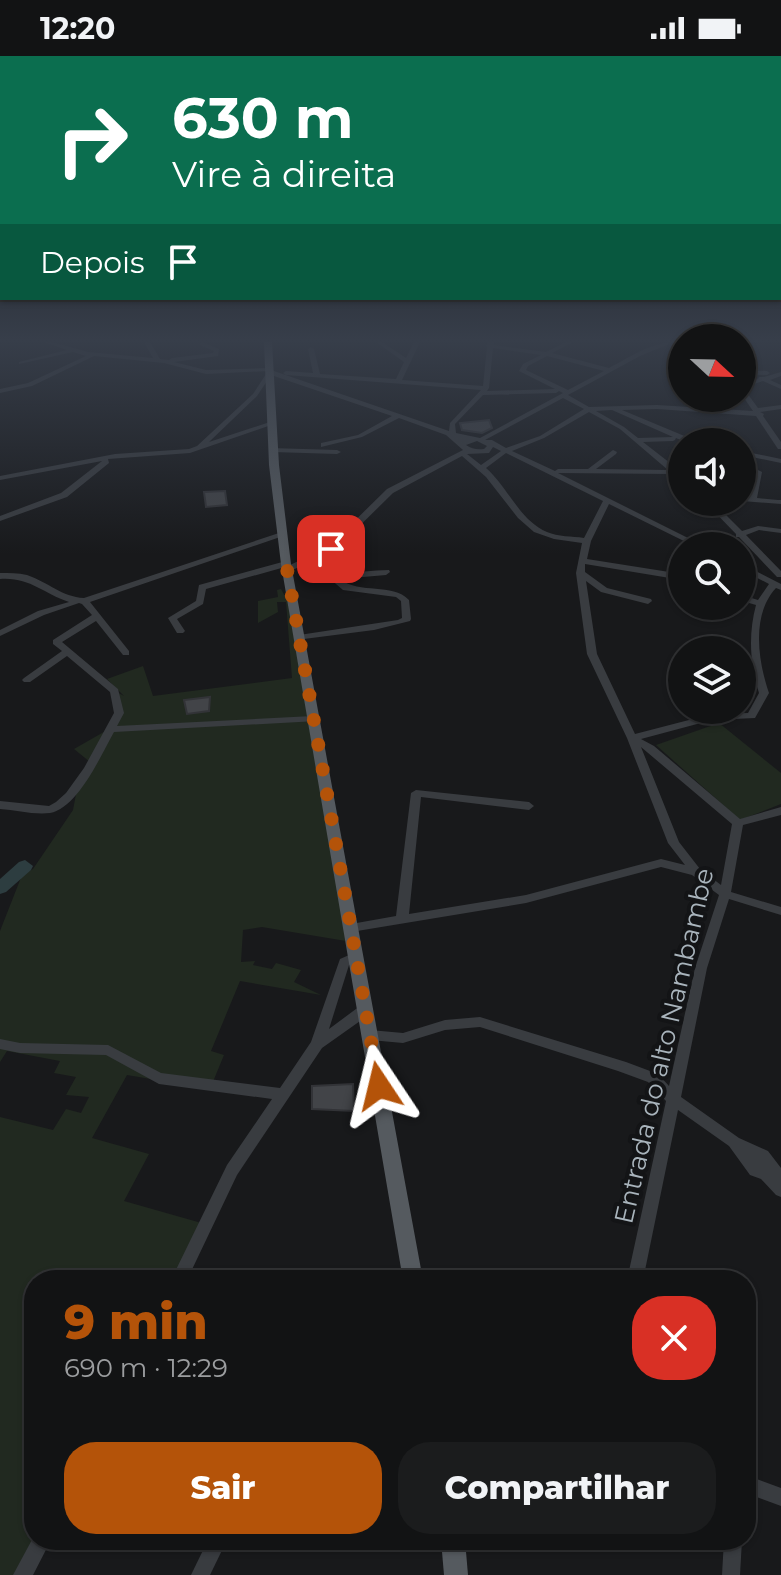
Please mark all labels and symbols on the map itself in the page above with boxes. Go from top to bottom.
north arrow [668,324,756,412]
pin [297,515,365,583]
street label: Entrada do alto Nambambe [607,865,721,1227]
position arrow [337,1044,421,1128]

